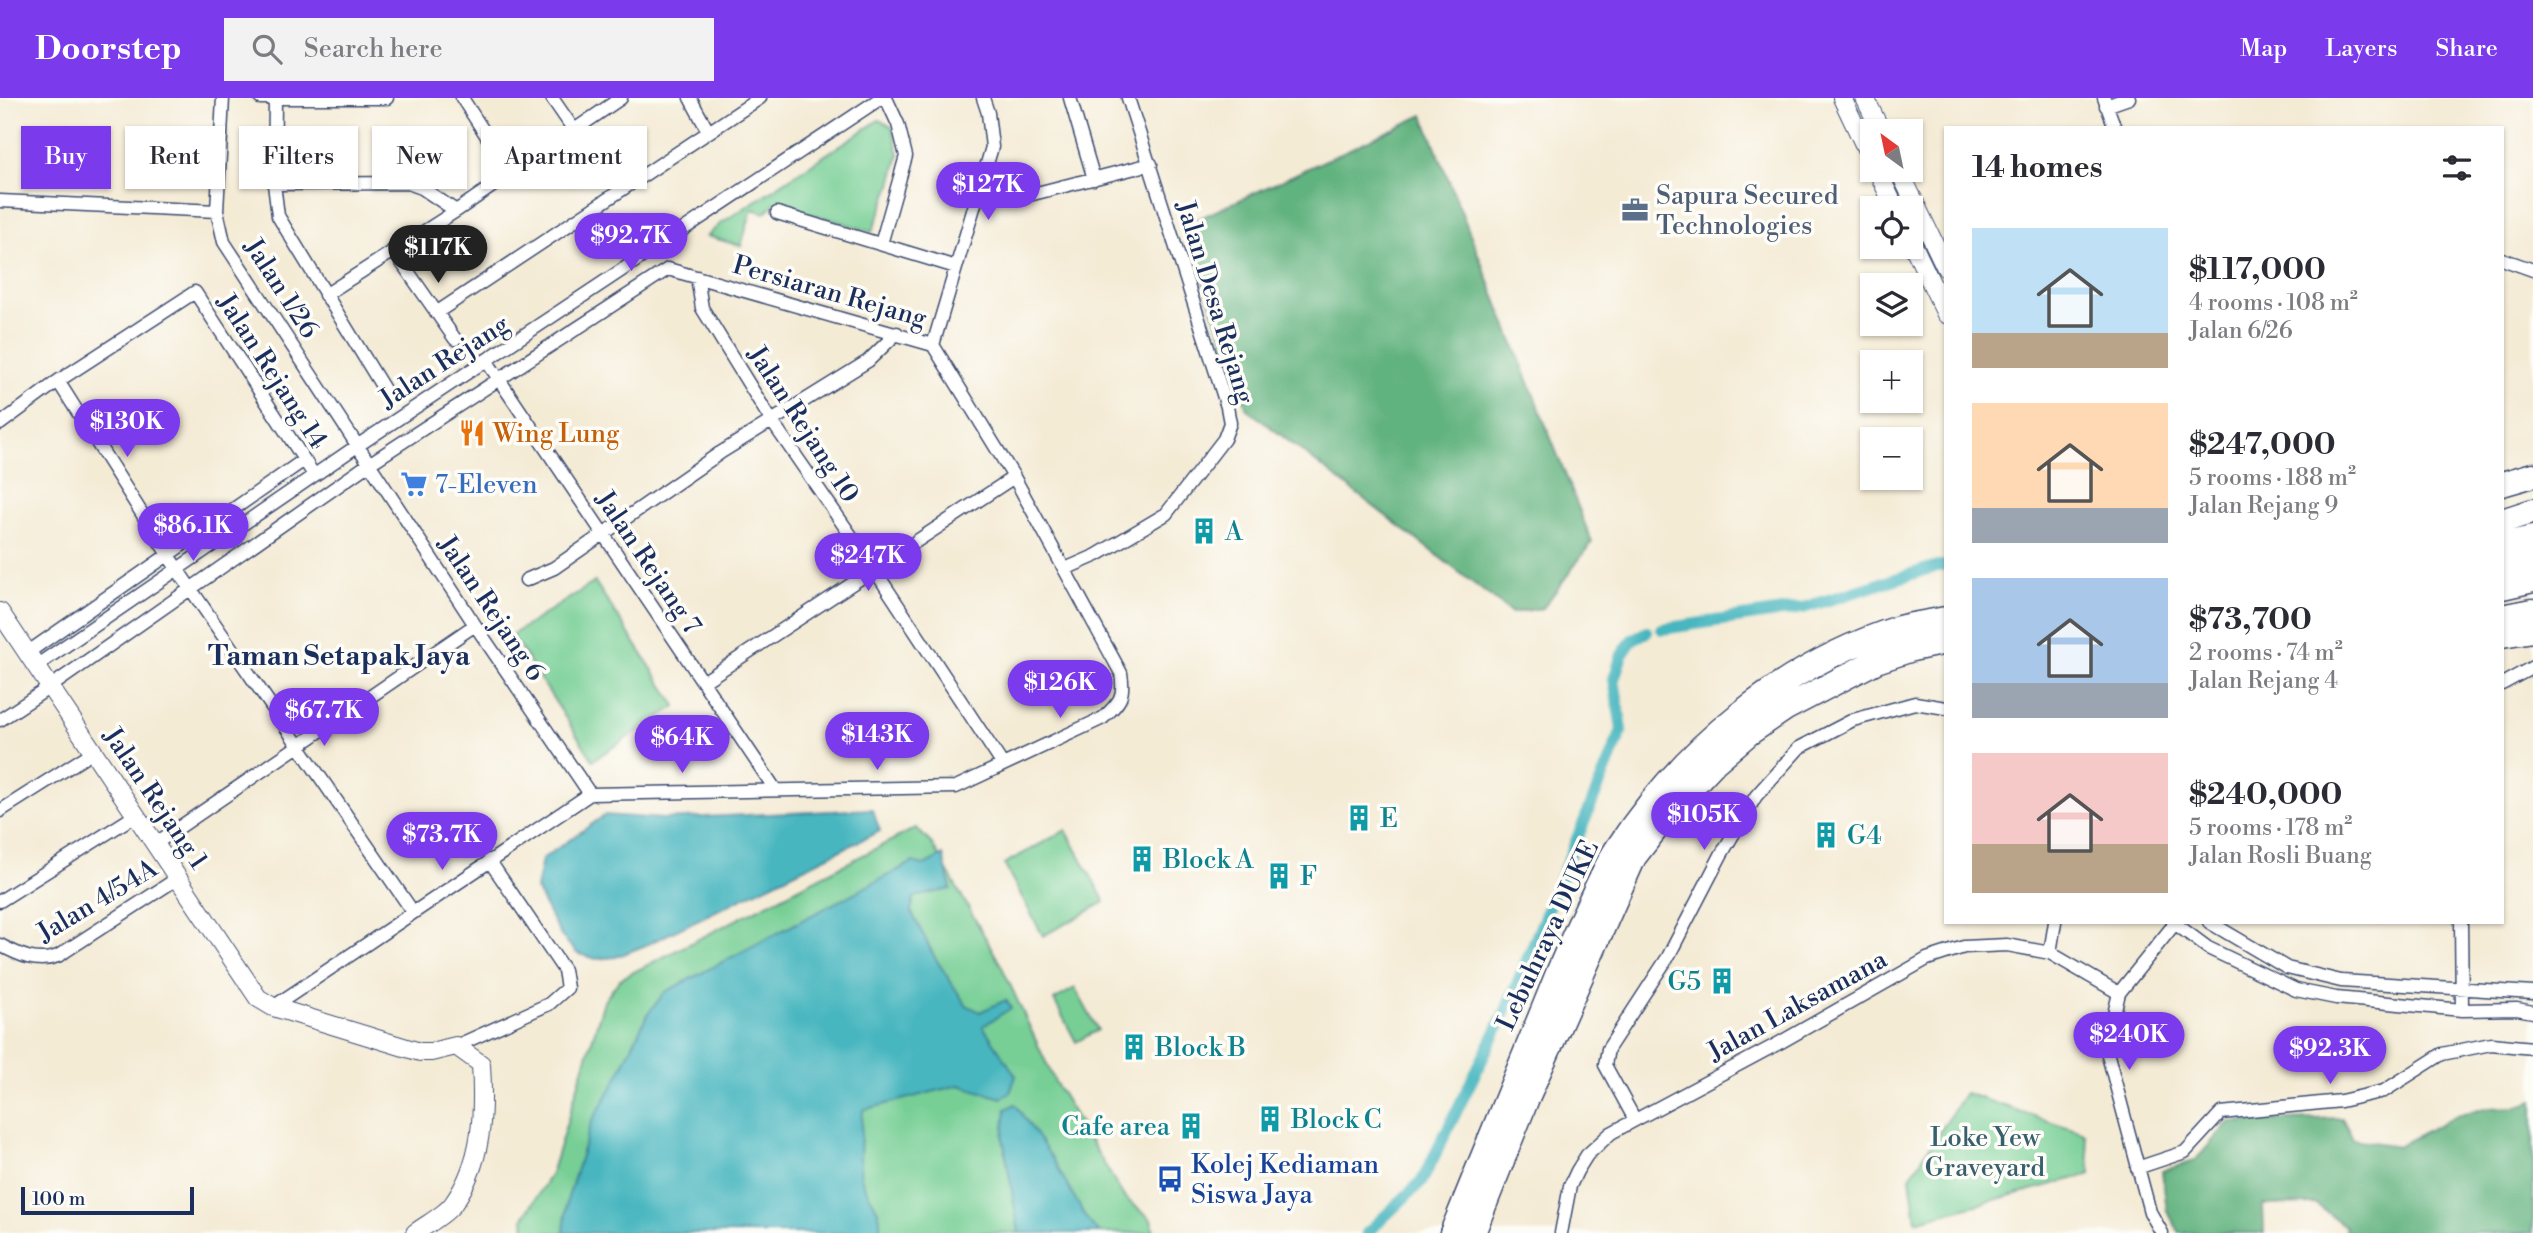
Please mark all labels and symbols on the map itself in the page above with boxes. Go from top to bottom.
north arrow [1860,119,1923,182]
pin: $127K [939,162,1037,222]
place label: Sapura Secured Technologies [1656,180,1839,242]
office icon: Sapura Secured Technologies [1620,195,1650,225]
street label: Jalan Desa Rejang [1169,196,1261,408]
pin: $92.7K [574,214,688,273]
pin: $117K [389,226,487,285]
street label: Jalan 1/26 [237,232,325,344]
street label: Persiaran Rejang [729,249,931,335]
street label: Jalan Rejang 14 [210,287,334,455]
street label: Jalan Rejang [373,308,516,416]
street label: Jalan Rejang 10 [740,339,866,509]
pin: $130K [78,400,176,459]
restaurant icon: Wing Lung [457,418,487,448]
place label: Wing Lung [492,418,620,450]
supermarket icon: 7-Eleven [399,469,429,499]
place label: 7-Eleven [435,469,537,501]
street label: Jalan Rejang 7 [588,484,708,640]
pin: $86.1K [136,504,250,563]
building icon: A [1189,516,1219,546]
place label: A [1224,516,1244,548]
street label: Jalan Rejang 6 [430,529,552,687]
pin: $247K [819,533,917,593]
district label: Taman Setapak Jaya [208,639,471,674]
pin: $126K [1011,660,1109,720]
pin: $67.7K [267,688,381,748]
pin: $143K [828,712,926,772]
pin: $64K [641,716,723,775]
street label: Jalan Rejang 1 [95,721,214,876]
pin: $105K [1655,792,1753,852]
building icon: E [1344,803,1374,833]
place label: E [1380,803,1398,835]
pin: $73.7K [385,812,499,872]
building icon: G4 [1811,820,1841,850]
place label: G4 [1847,820,1882,852]
street label: Lebuhraya DUKE [1490,835,1606,1036]
building icon: Block A [1127,844,1157,874]
place label: Block A [1162,844,1255,876]
street label: Jalan 4/54A [31,852,164,950]
building icon: F [1264,861,1294,891]
place label: F [1300,861,1317,893]
street label: Jalan Laksamana [1701,943,1893,1069]
place label: G5 [1668,966,1701,998]
building icon: G5 [1707,966,1737,996]
pin: $240K [2080,1012,2178,1072]
pin: $92.3K [2273,1026,2387,1086]
building icon: Block B [1119,1032,1149,1062]
place label: Block B [1154,1032,1246,1064]
building icon: Block C [1255,1104,1285,1134]
place label: Block C [1290,1104,1382,1136]
place label: Cafe area [1061,1111,1171,1143]
building icon: Cafe area [1176,1111,1206,1141]
park label: Loke Yew Graveyard [1925,1122,2045,1184]
place label: Kolej Kediaman Siswa Jaya [1191,1149,1379,1211]
bus stop icon: Kolej Kediaman Siswa Jaya [1155,1164,1185,1194]
scale bar [21,1184,194,1216]

